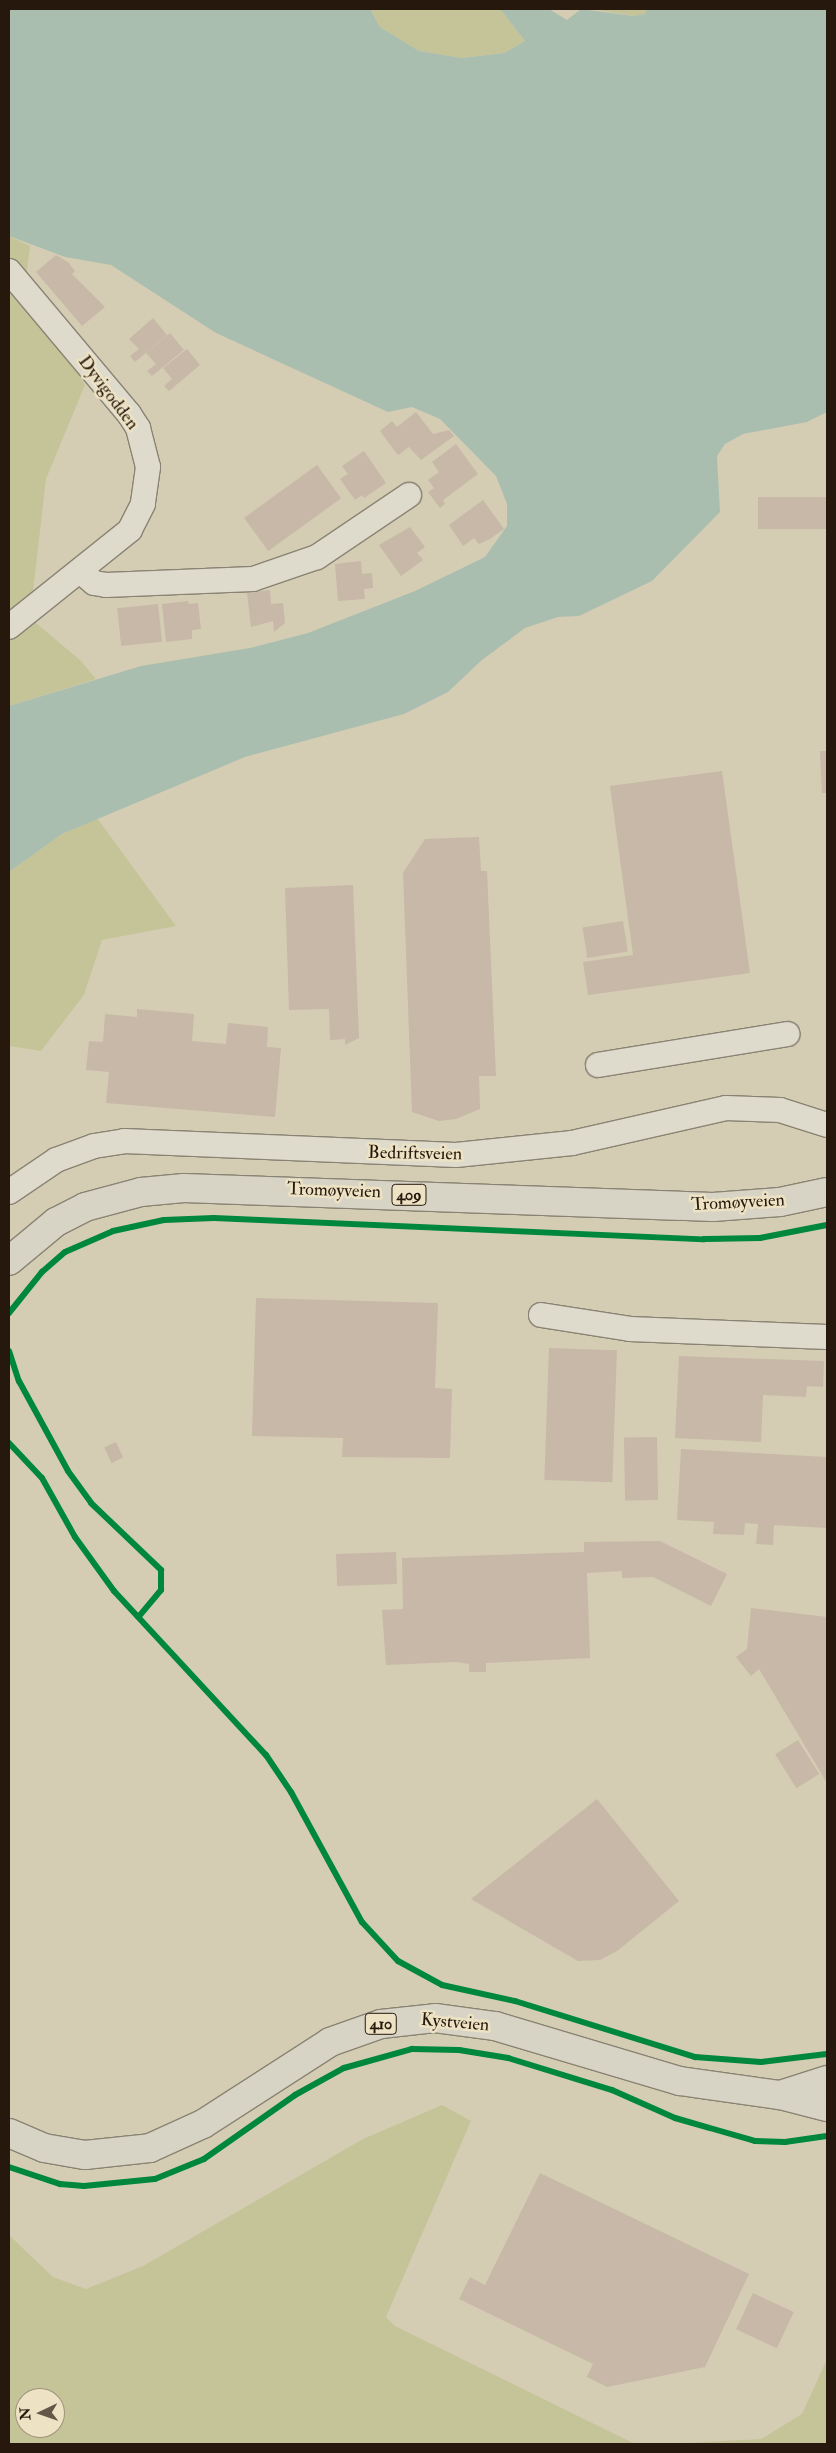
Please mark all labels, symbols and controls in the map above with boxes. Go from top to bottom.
street label: Dyvigodden [73,352,143,434]
street label: Bedriftsveien [368,1142,462,1166]
street label: Tromøyveien [287,1179,381,1203]
road number: 409 [390,1182,428,1208]
street label: Tromøyveien [691,1190,785,1216]
street label: Kystveien [420,2009,490,2037]
road number: 410 [365,2010,397,2038]
north arrow [15,2388,65,2438]
text: N [17,2407,34,2420]

